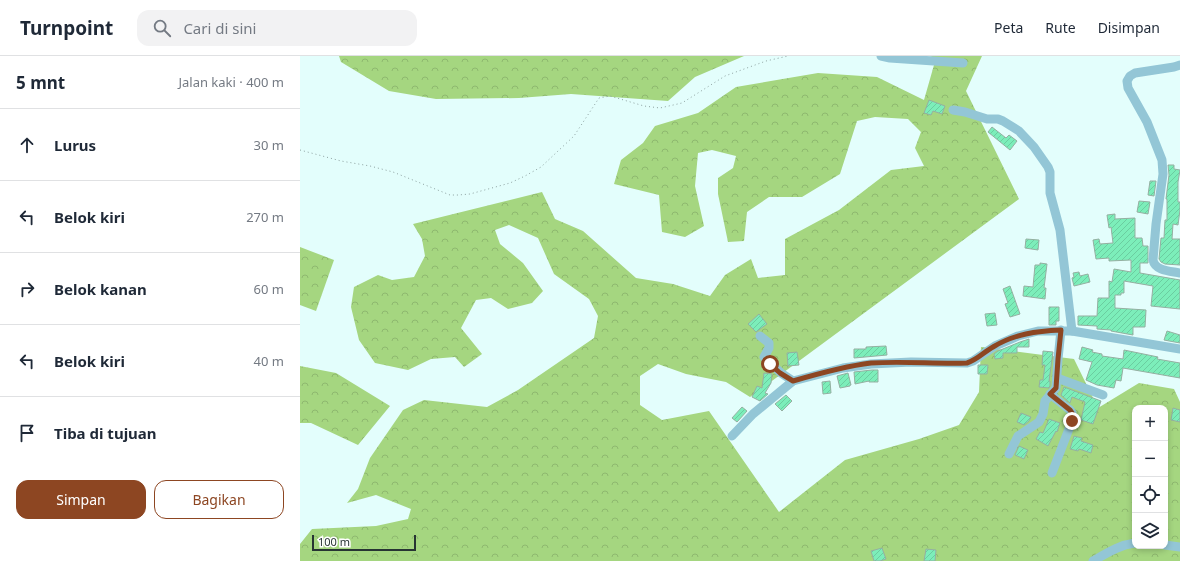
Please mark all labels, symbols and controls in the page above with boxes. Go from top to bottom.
search box [137,10,417,46]
text: Turnpoint [20,15,113,41]
icon: search [151,17,173,39]
text: Cari di sini [183,18,256,38]
text: Peta [994,18,1023,37]
text: Rute [1045,18,1076,37]
text: Disimpan [1098,18,1160,37]
text: 5 mnt [16,71,65,94]
text: Jalan kaki · 400 m [178,73,284,91]
icon: ahead [16,134,38,156]
text: Lurus [54,135,96,155]
text: 30 m [254,136,284,154]
icon: left [16,206,38,228]
text: Belok kiri [54,207,125,227]
text: 270 m [246,208,284,226]
icon: right [16,278,38,300]
text: Belok kanan [54,279,147,299]
text: 60 m [254,280,284,298]
icon: left [16,350,38,372]
text: Belok kiri [54,351,125,371]
text: 40 m [254,352,284,370]
route start [761,355,779,373]
map controls [1132,405,1168,549]
button: + [1132,405,1168,441]
route end [1063,412,1081,430]
icon: arrive [16,422,38,444]
text: Tiba di tujuan [54,423,157,443]
button: − [1132,441,1168,477]
button: locate [1132,477,1168,513]
button: Simpan [16,480,146,519]
button: Bagikan [154,480,284,519]
button: layers [1132,513,1168,549]
scale bar [312,533,416,552]
text: 100 m [318,534,350,549]

